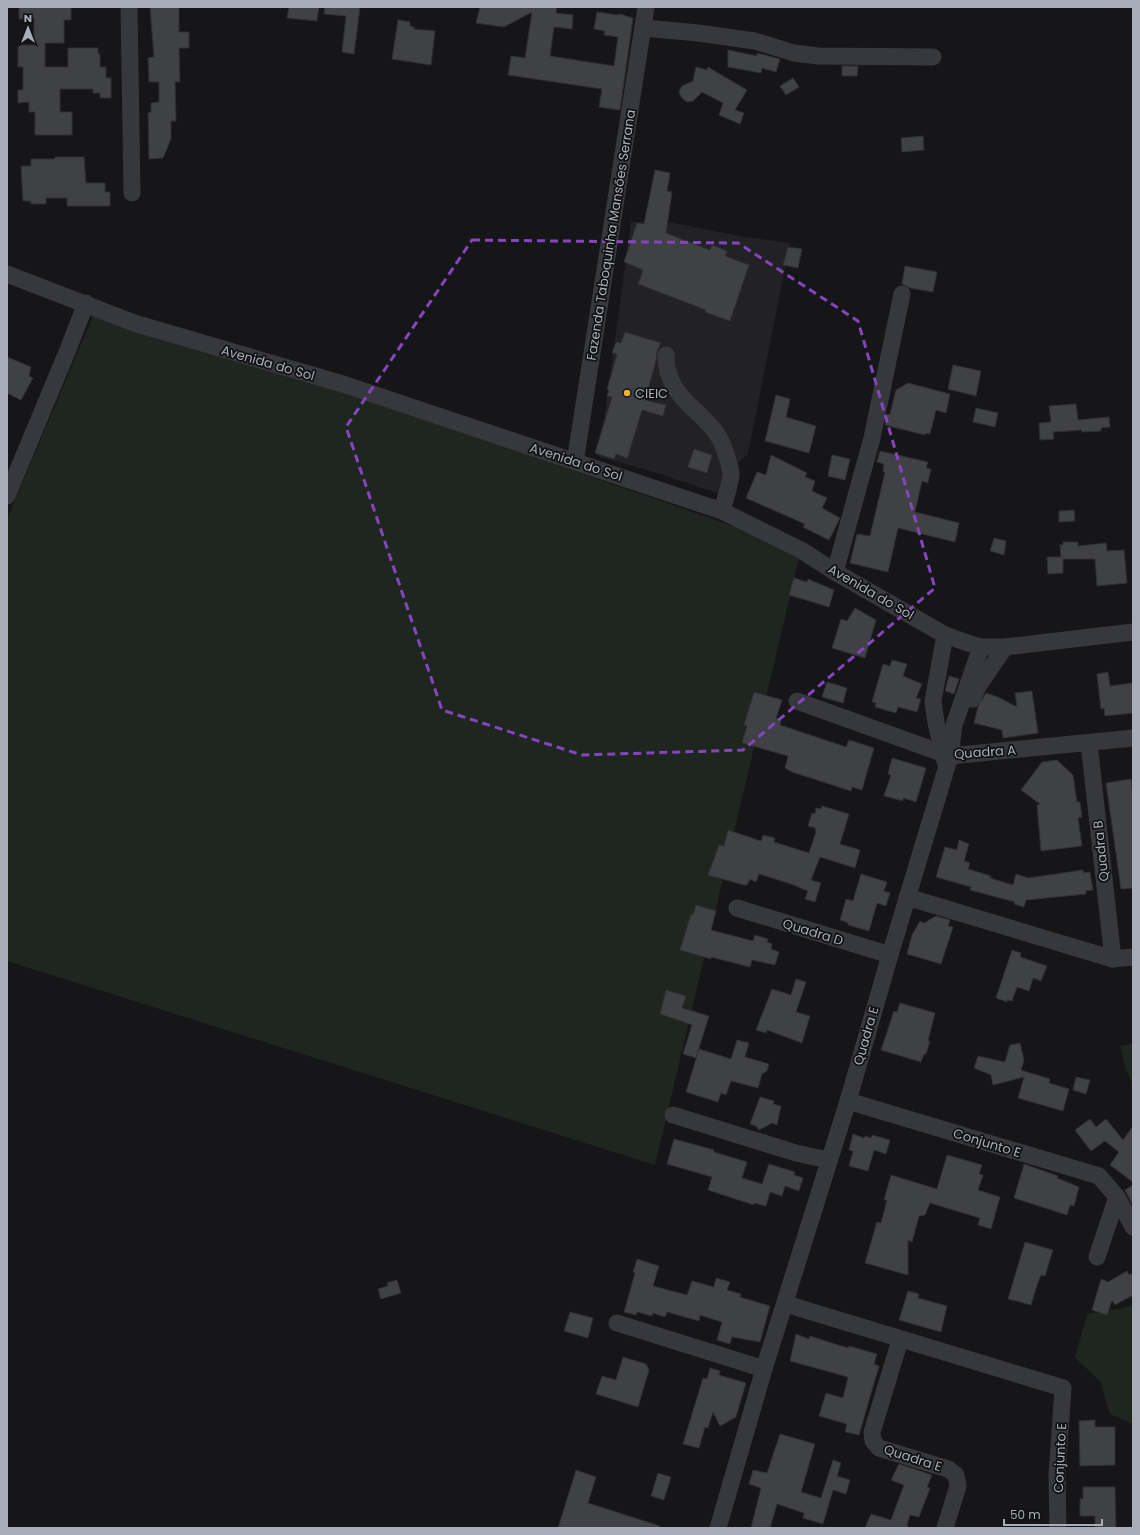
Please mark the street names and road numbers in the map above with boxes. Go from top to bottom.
street label: Fazenda Taboquinha Mansões Serrana [582,108,640,362]
street label: Avenida do Sol [219,341,317,385]
street label: Avenida do Sol [527,438,625,486]
street label: Avenida do Sol [824,560,918,624]
street label: Quadra A [953,740,1017,764]
street label: Quadra B [1088,820,1114,882]
street label: Quadra D [780,914,846,950]
street label: Quadra E [849,1005,883,1067]
street label: Conjunto E [951,1124,1023,1162]
street label: Conjunto E [1049,1423,1071,1493]
street label: Quadra E [882,1440,944,1476]

